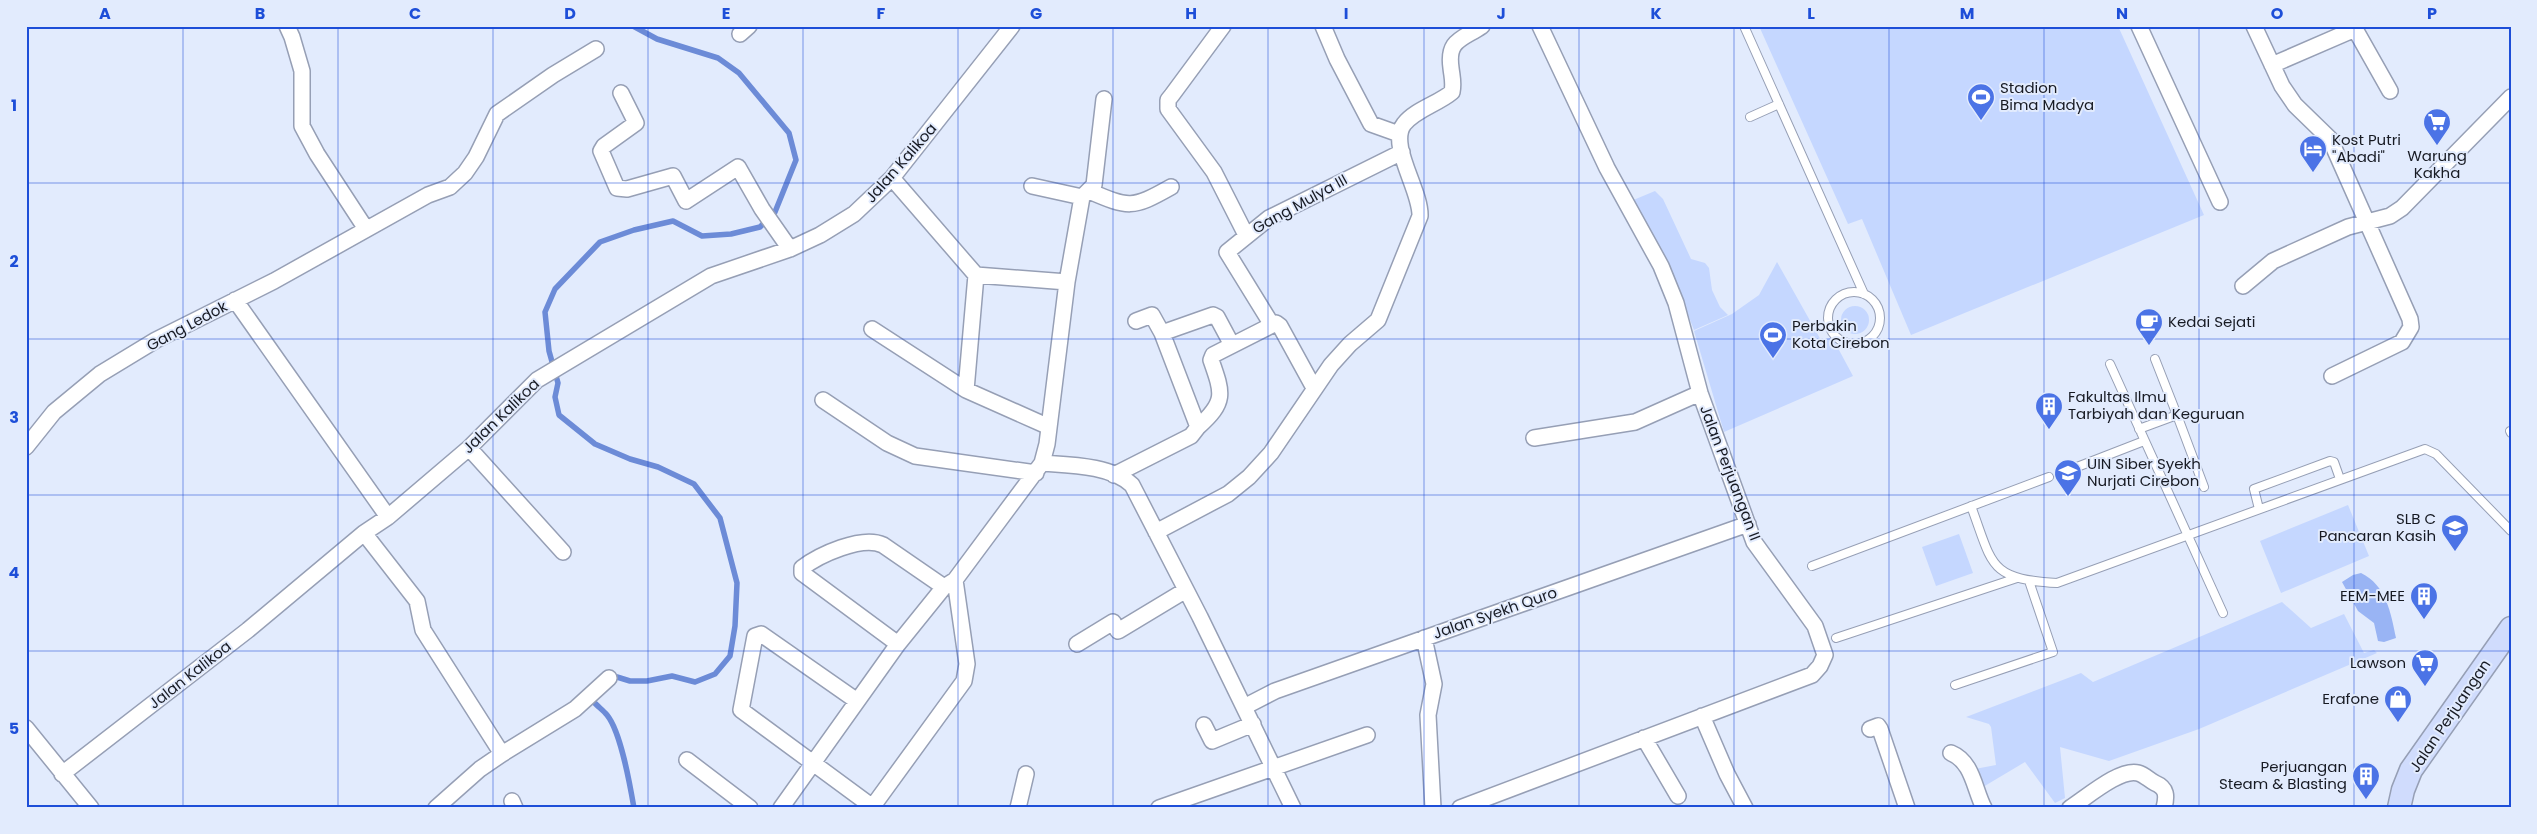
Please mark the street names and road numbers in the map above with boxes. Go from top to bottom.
street label: Jalan Kalikoa [860,118,941,207]
street label: Gang Mulya III [1249,169,1351,238]
street label: Gang Ledok [143,295,231,356]
street label: Jalan Kalikoa [458,374,544,458]
street label: Jalan Perjuangan II [1695,402,1766,544]
street label: Jalan Syekh Quro [1430,581,1560,644]
street label: Jalan Kalikoa [144,636,235,714]
street label: Jalan Perjuangan [2404,655,2495,776]

